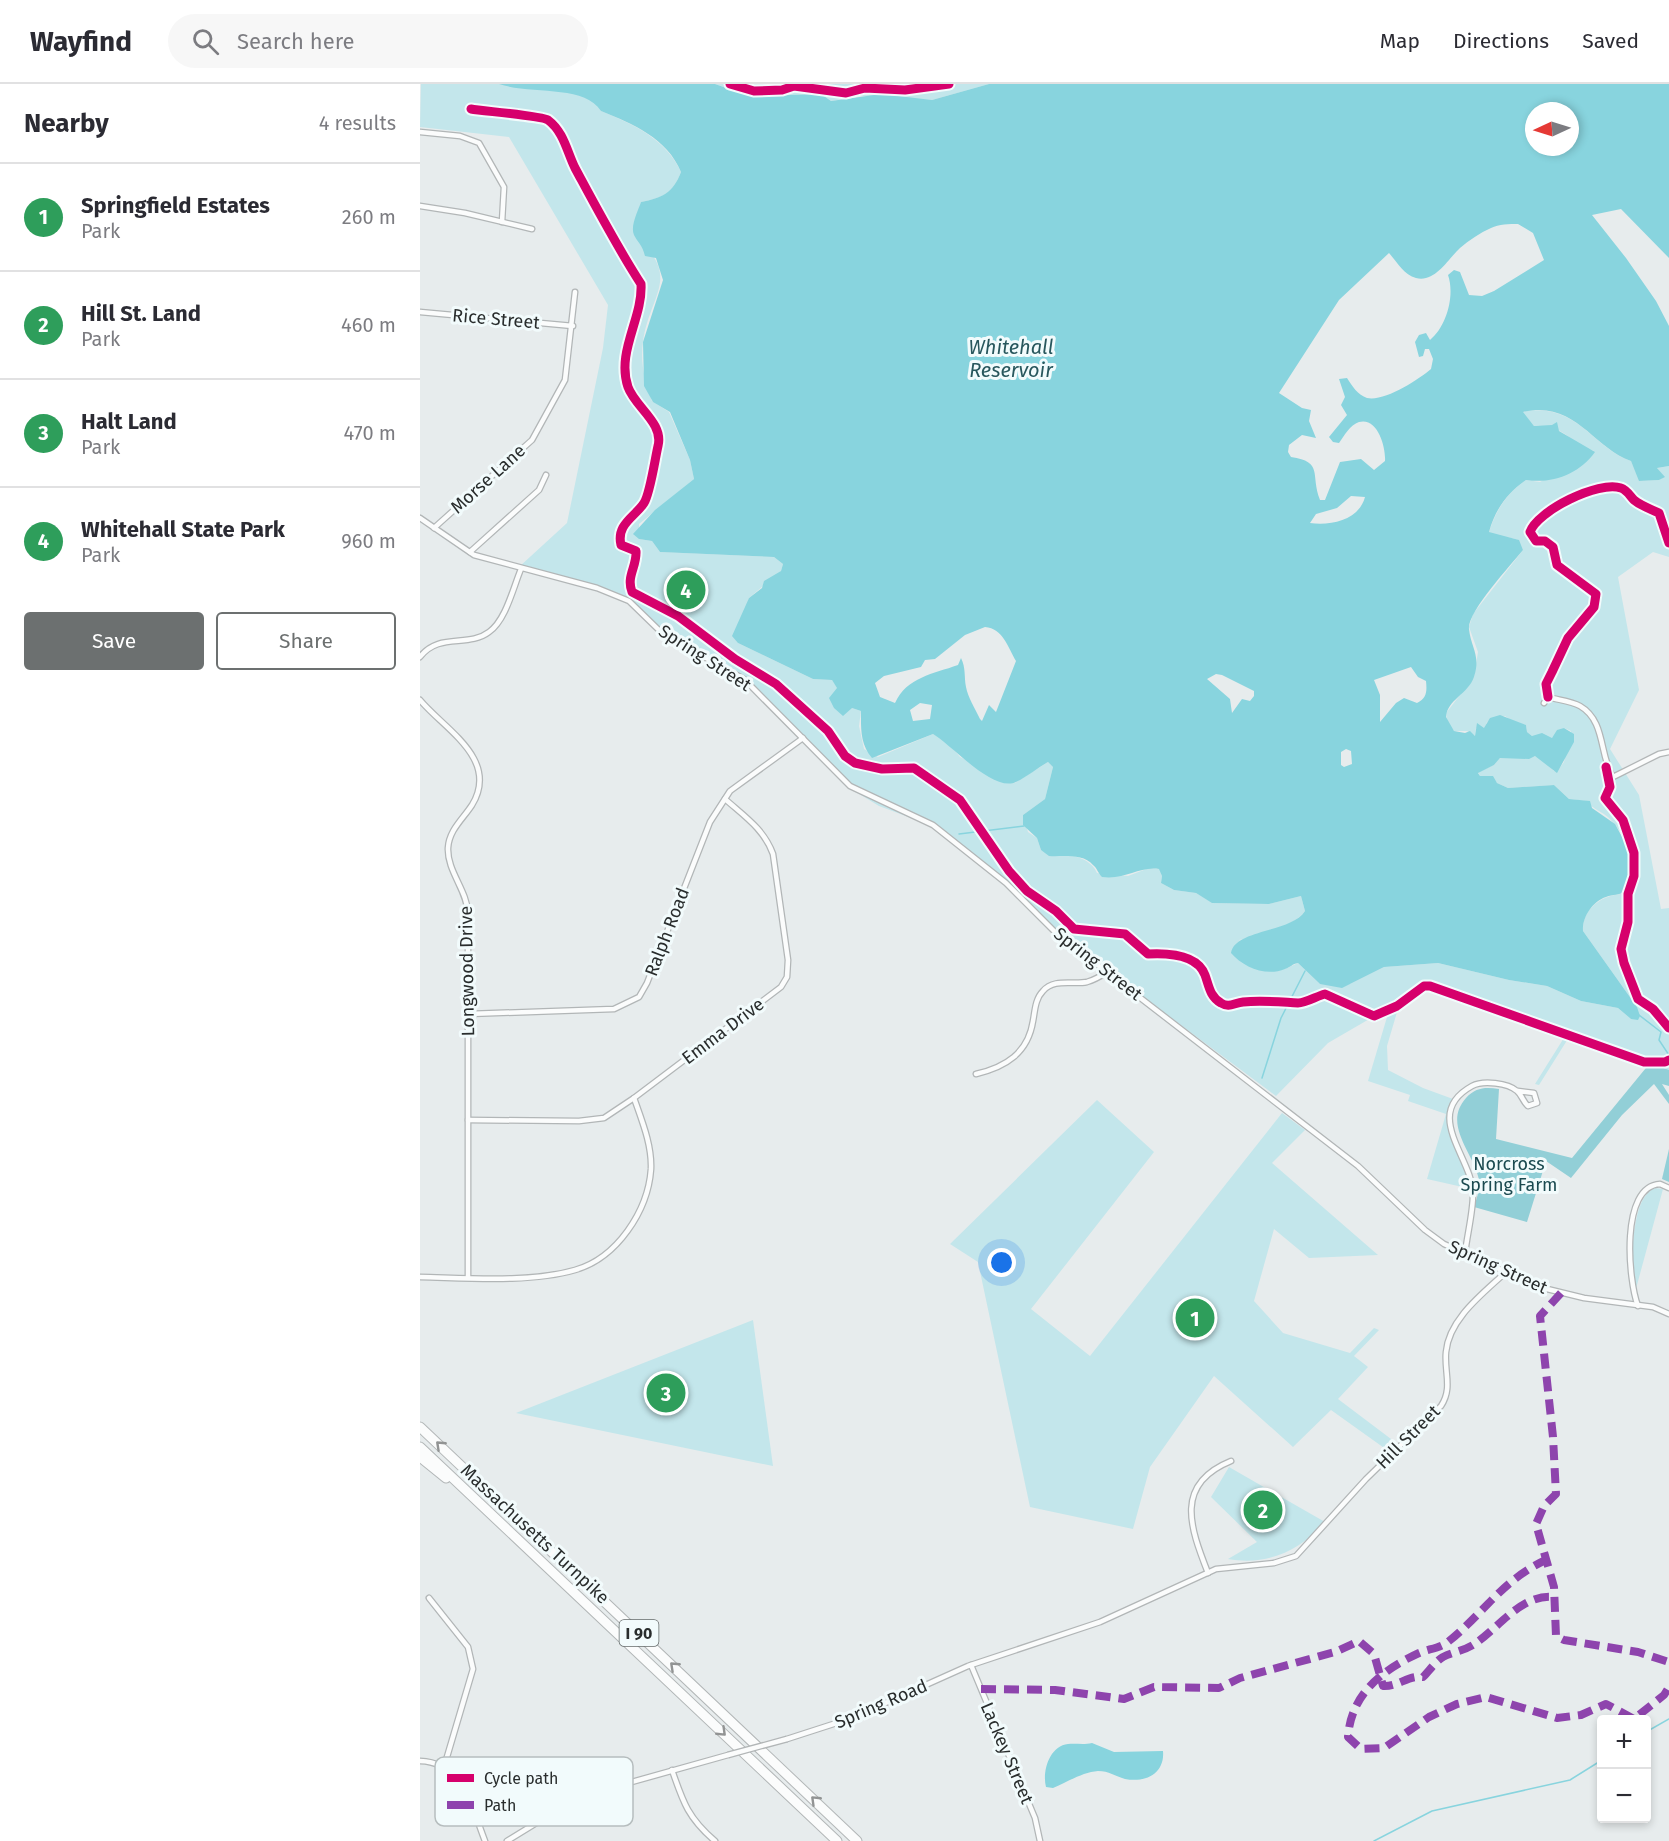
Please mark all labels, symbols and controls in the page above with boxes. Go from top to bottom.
search box [168,14,588,68]
text: Wayfind [30,25,132,58]
icon: search [189,25,222,58]
text: Search here [237,28,355,55]
text: Map [1380,28,1420,54]
text: Directions [1453,28,1549,54]
text: Saved [1582,28,1639,54]
north arrow [1525,102,1579,156]
text: Nearby [24,108,109,139]
text: 4 results [319,111,396,135]
text: Springfield Estates [81,192,270,219]
text: 1 [39,205,48,229]
text: 260 m [342,205,396,229]
text: Park [81,219,120,243]
text: Hill St. Land [81,300,201,327]
street label: Rice Street [451,304,541,334]
text: 2 [38,313,49,337]
text: 460 m [341,313,396,337]
text: Park [81,327,120,351]
water label: Whitehall Reservoir [968,335,1054,382]
text: Halt Land [81,408,177,435]
text: 3 [38,421,49,445]
text: 470 m [344,421,396,445]
text: Park [81,435,120,459]
street label: Morse Lane [446,440,530,518]
text: Whitehall State Park [81,516,285,543]
text: 4 [38,529,49,553]
text: 960 m [341,529,396,553]
text: Park [81,543,120,567]
pin: 4 [666,568,706,612]
button: Save [24,612,204,670]
button: Share [216,612,396,670]
street label: Spring Street [655,620,756,696]
street label: Ralph Road [640,885,694,979]
street label: Longwood Drive [455,906,479,1036]
street label: Spring Street [1049,923,1147,1006]
street label: Emma Drive [678,993,768,1069]
park label: Norcross Spring Farm [1460,1153,1558,1196]
street label: Spring Street [1445,1235,1551,1299]
your location [987,1248,1016,1277]
pin: 1 [1176,1296,1214,1340]
pin: 3 [646,1370,686,1416]
street label: Hill Street [1371,1400,1445,1474]
one-way arrow [437,1442,448,1453]
street label: Massachusetts Turnpike [456,1459,614,1609]
pin: 2 [1244,1488,1282,1532]
road number: I 90 [620,1620,658,1646]
one-way arrow [670,1662,681,1673]
street label: Spring Road [831,1675,931,1733]
street label: Lackey Street [976,1699,1039,1808]
map controls [1597,1715,1651,1823]
button: + [1597,1715,1651,1769]
one-way arrow [715,1724,726,1735]
legend [435,1757,633,1826]
text: Cycle path [484,1769,558,1788]
button: − [1597,1769,1651,1823]
text: Path [484,1796,516,1815]
one-way arrow [811,1797,822,1808]

